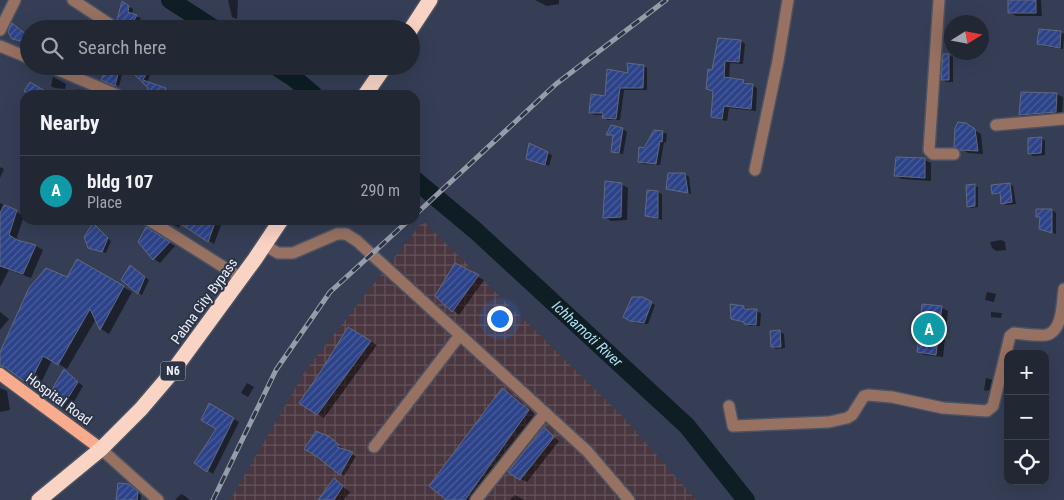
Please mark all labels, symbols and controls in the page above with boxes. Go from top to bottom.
north arrow [944,15,989,60]
search box [20,20,420,75]
icon: search [38,34,66,62]
text: Search here [78,36,166,59]
text: Nearby [40,111,99,135]
text: bldg 107 [87,170,153,193]
text: A [51,181,61,200]
text: 290 m [361,181,400,200]
text: Place [87,193,122,212]
street label: Pabna City Bypass [167,255,241,347]
water label: Ichhamoti River [548,297,627,371]
your location [487,306,513,332]
pin: A [913,310,945,348]
map controls [1004,350,1049,485]
button: + [1004,350,1049,395]
road number: N6 [160,362,186,381]
street label: Hospital Road [23,370,95,428]
button: − [1004,395,1049,440]
button: locate [1004,440,1049,485]

